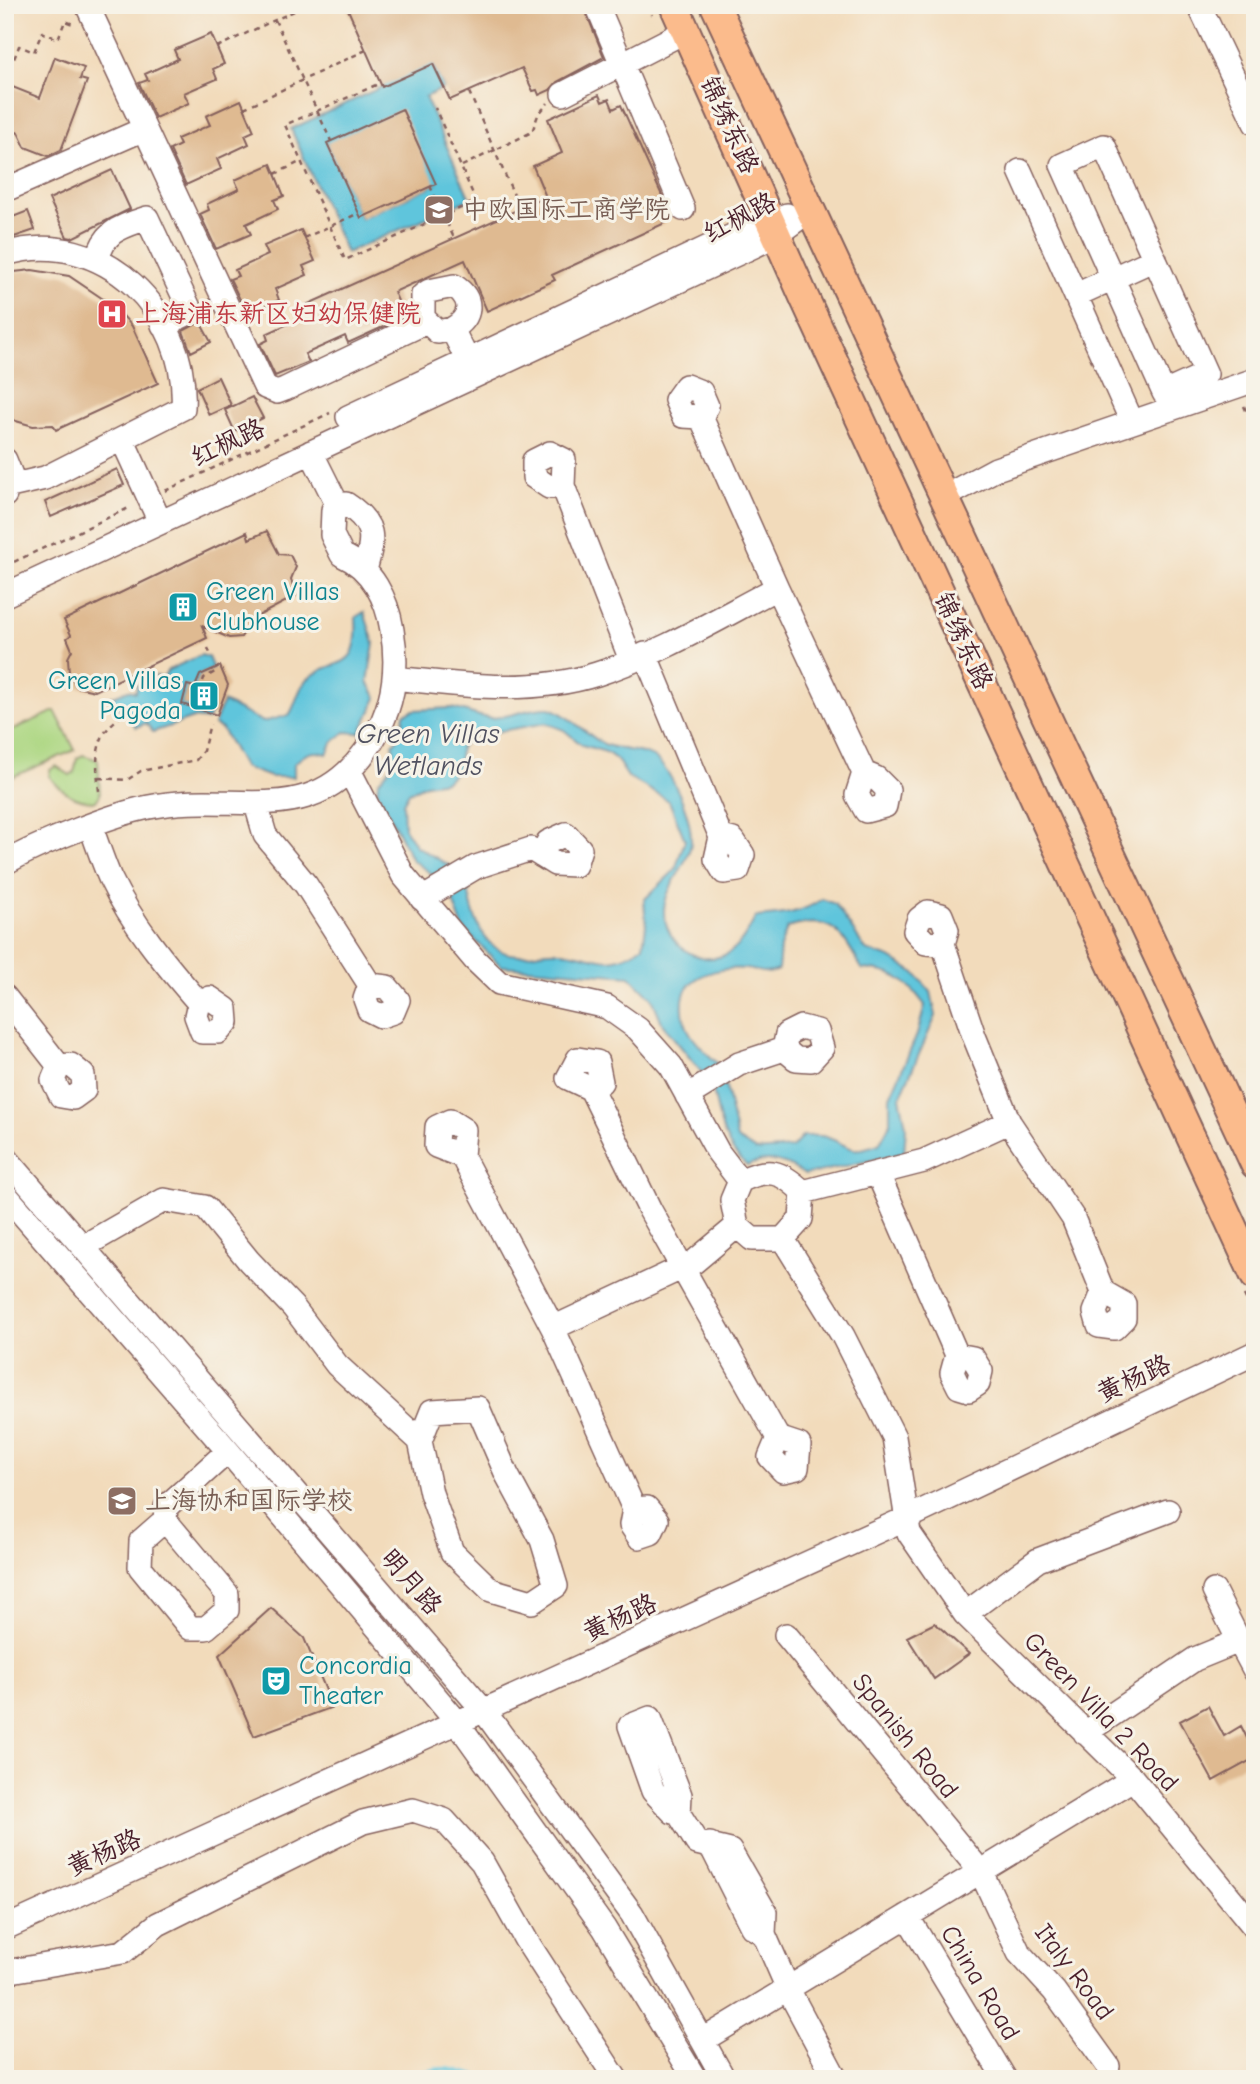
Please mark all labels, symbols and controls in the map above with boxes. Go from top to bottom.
street label: 锦绣东路 [693,72,765,178]
street label: 红枫路 [699,186,781,250]
school or university icon: 中欧国际工商学院 [422,193,456,227]
place label: 中欧国际工商学院 [462,195,670,225]
hospital icon: 上海浦东新区妇幼保健院 [95,297,129,331]
place label: 上海浦东新区妇幼保健院 [135,299,421,329]
street label: 红枫路 [186,413,270,473]
place label: Green Villas Clubhouse [206,577,339,637]
street label: 锦绣东路 [927,588,999,694]
building icon: Green Villas Clubhouse [166,590,200,624]
place label: Green Villas Pagoda [48,666,181,726]
building icon: Green Villas Pagoda [187,679,221,713]
water label: Green Villas Wetlands [357,718,500,782]
street label: 黄杨路 [1092,1349,1176,1409]
school or university icon: 上海协和国际学校 [105,1484,139,1518]
place label: 上海协和国际学校 [145,1486,353,1516]
street label: 明月路 [374,1543,448,1621]
street label: 黄杨路 [578,1588,662,1648]
street label: Green Villa 2 Road [1018,1626,1184,1798]
place label: Concordia Theater [299,1651,412,1711]
theatre icon: Concordia Theater [259,1664,293,1698]
street label: Spanish Road [846,1668,964,1804]
street label: 黄杨路 [62,1823,146,1883]
street label: Italy Road [1028,1918,1120,2026]
street label: China Road [934,1920,1026,2046]

